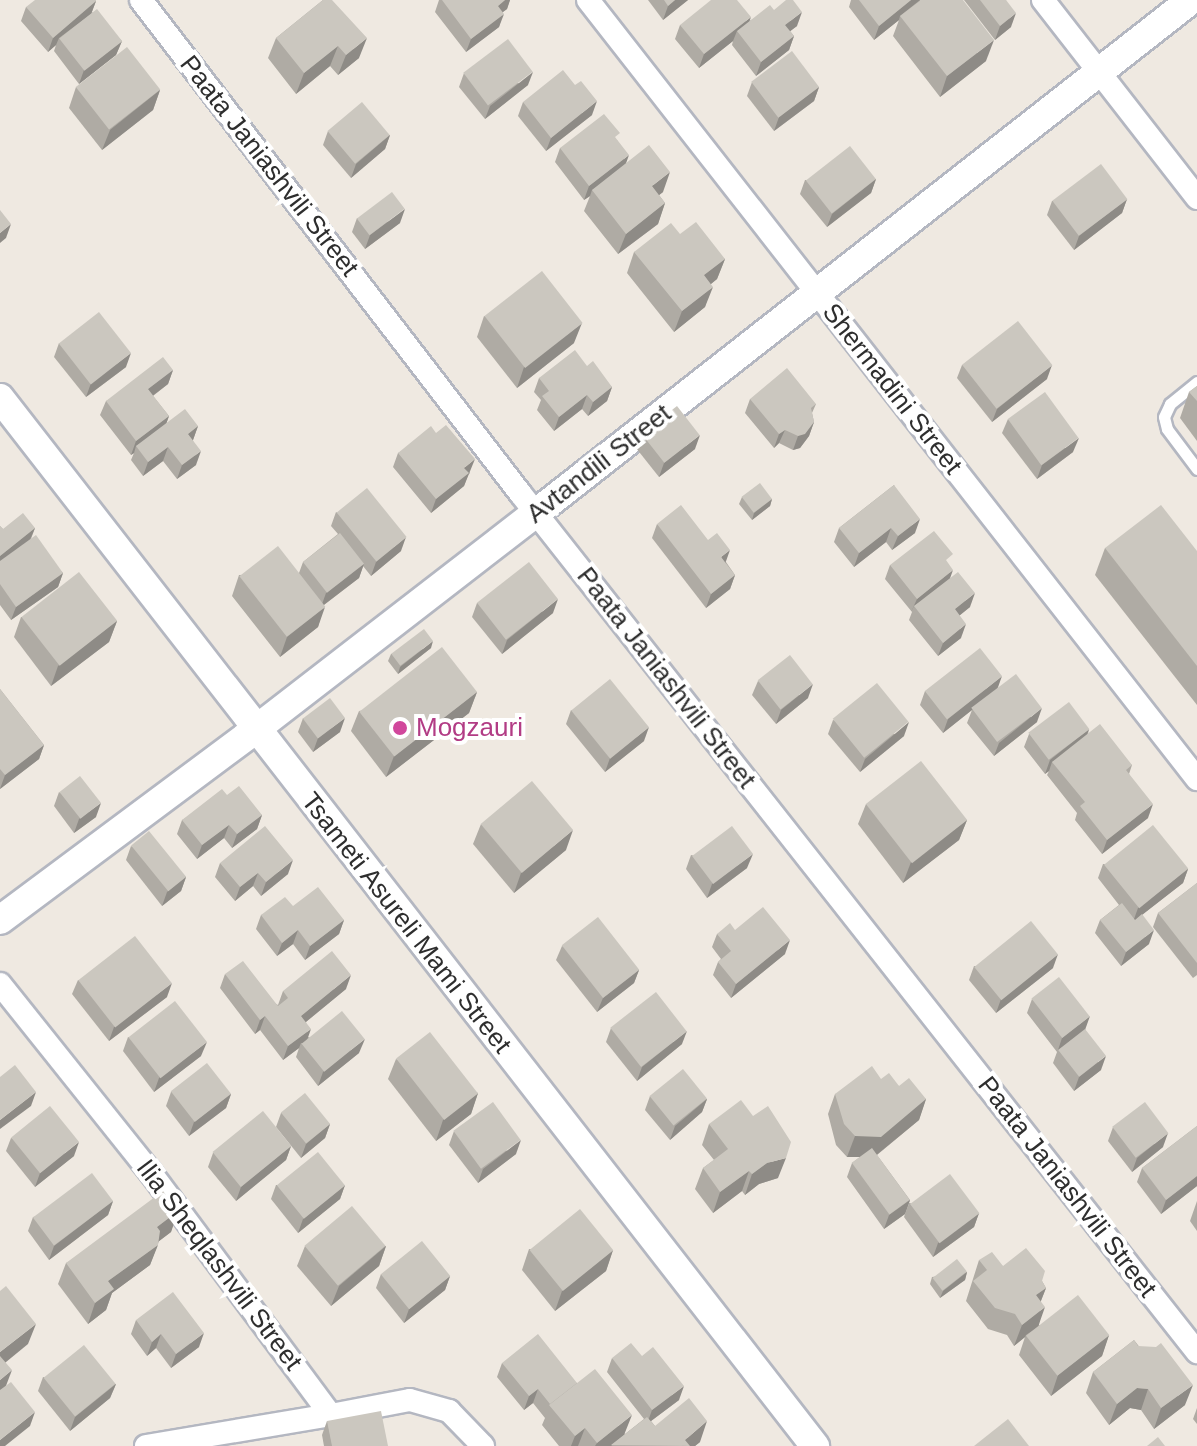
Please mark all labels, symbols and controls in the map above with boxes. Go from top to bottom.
street label: Paata Janiashvili Street [173,49,365,283]
street label: Shermadini Street [816,297,968,481]
street label: Avtandili Street [521,398,677,530]
street label: Paata Janiashvili Street [570,561,762,795]
place label: Mogzauri [416,712,523,744]
marker: Mogzauri [391,719,409,737]
street label: Tsameti Asureli Mami Street [294,786,518,1060]
street label: Paata Janiashvili Street [971,1070,1163,1304]
street label: Ilia Sheqlashvili Street [130,1153,308,1377]

